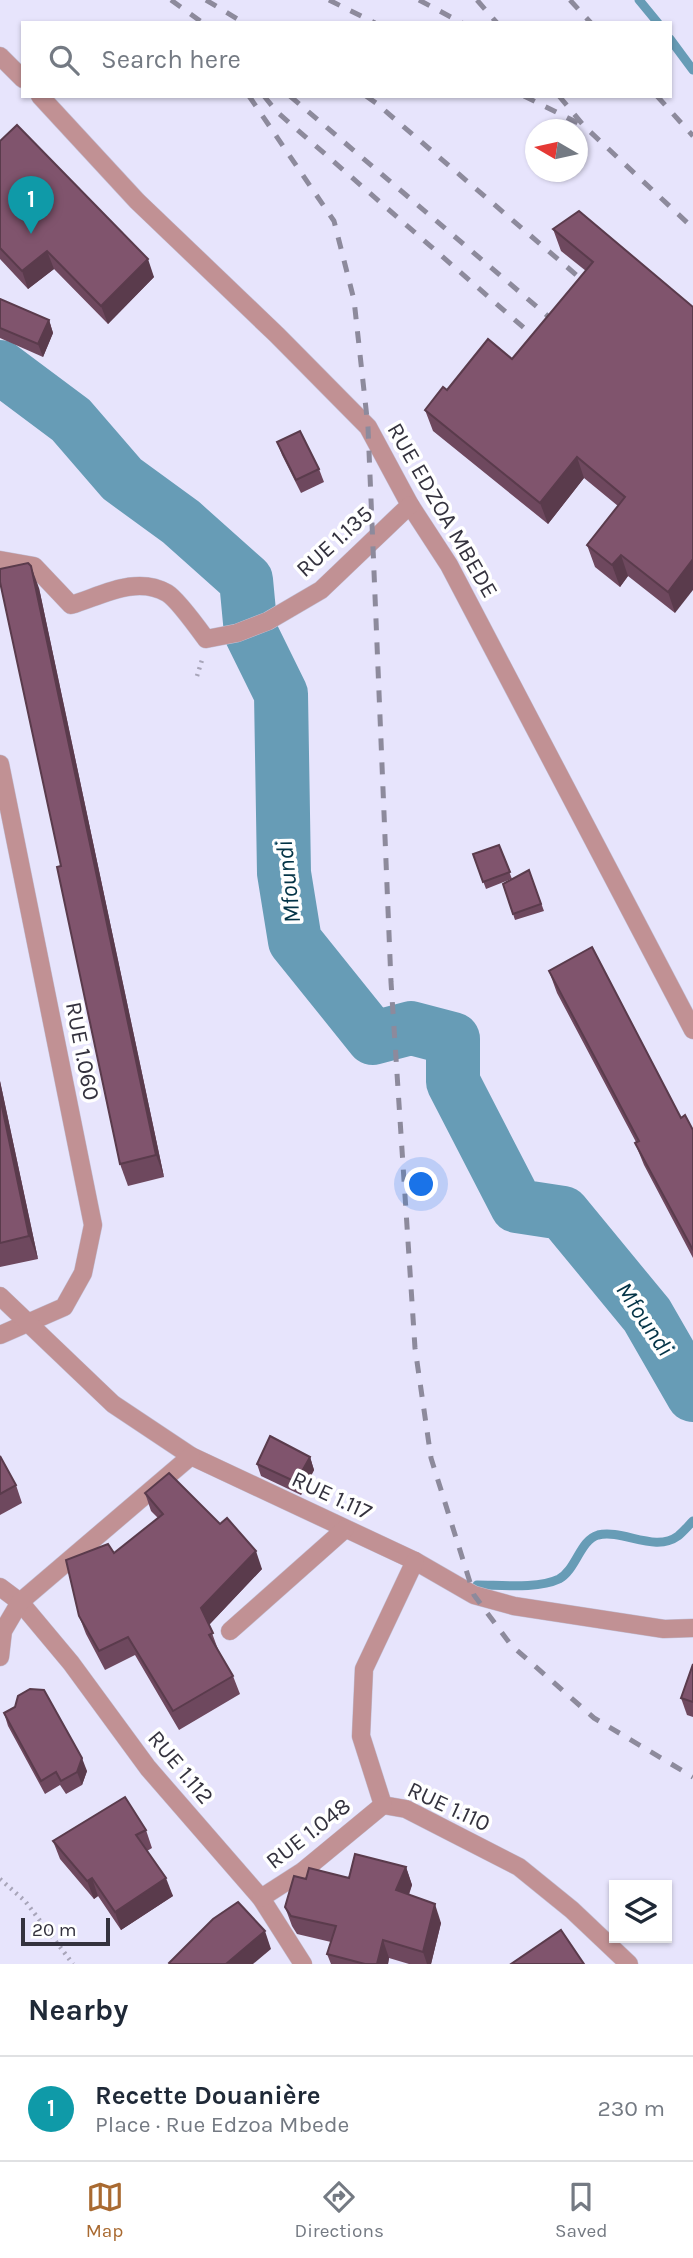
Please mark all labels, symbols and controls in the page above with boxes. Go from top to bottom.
search box [21,21,672,98]
icon: search [45,41,83,79]
text: Search here [101,44,241,75]
north arrow [525,119,588,182]
pin: 1 [8,176,54,234]
street label: RUE EDZOA MBEDE [381,418,504,603]
street label: RUE 1.135 [291,500,378,583]
water label: Mfoundi [270,839,306,925]
street label: RUE 1.060 [60,1000,105,1103]
your location [404,1167,438,1201]
water label: Mfoundi [610,1277,680,1361]
street label: RUE 1.117 [287,1465,376,1526]
street label: RUE 1.112 [142,1725,219,1810]
street label: RUE 1.110 [403,1776,494,1837]
street label: RUE 1.048 [261,1792,356,1875]
map controls [609,1880,672,1943]
button: layers [609,1880,672,1943]
scale bar [21,1915,110,1947]
text: 20 m [32,1919,77,1941]
text: Nearby [28,1992,128,2028]
text: Recette Douanière [95,2080,321,2111]
text: 1 [47,2095,55,2122]
text: 230 m [597,2095,665,2122]
text: Place · Rue Edzoa Mbede [95,2111,349,2138]
tab: Map [86,2178,124,2242]
tab: Directions [295,2178,384,2242]
tab: Saved [555,2178,607,2242]

